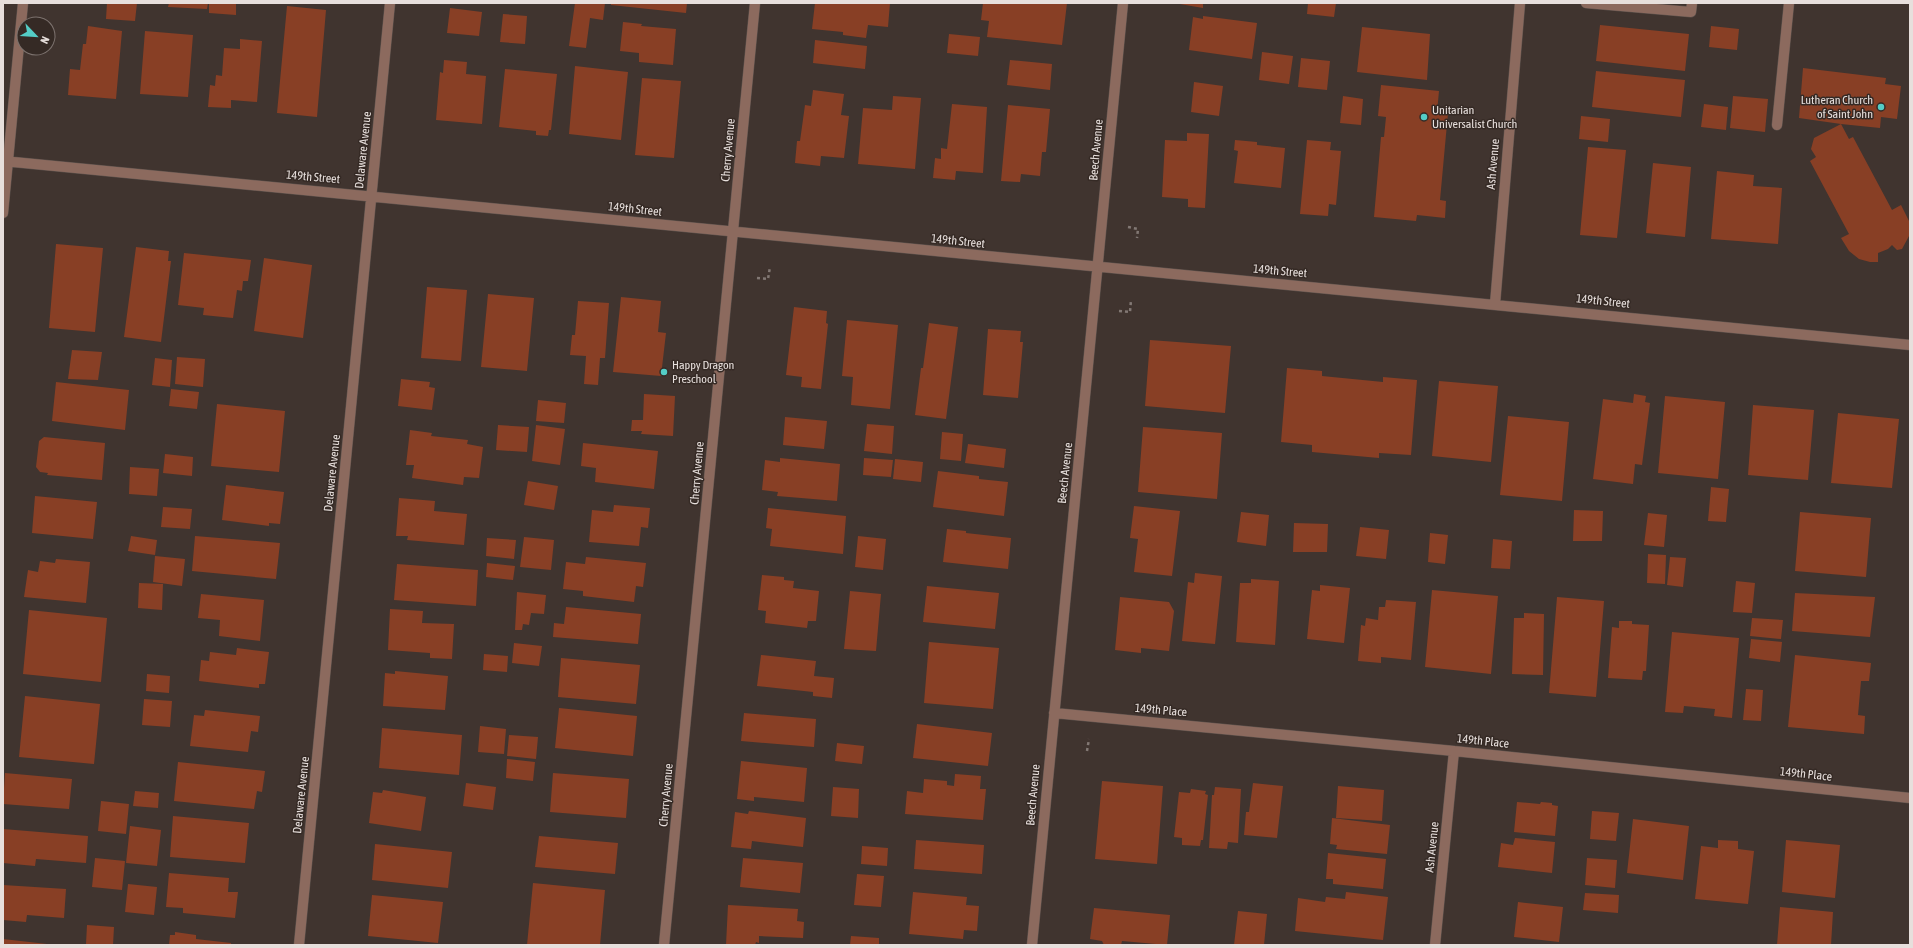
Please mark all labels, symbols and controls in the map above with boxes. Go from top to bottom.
north arrow [16,16,56,56]
text: N [38,35,52,46]
place label: Lutheran Church of Saint John [1801,93,1873,121]
marker: Lutheran Church of Saint John [1876,102,1886,112]
place label: Unitarian Universalist Church [1432,103,1517,131]
street label: Delaware Avenue [352,111,374,189]
marker: Unitarian Universalist Church [1419,112,1429,122]
street label: Cherry Avenue [718,118,738,182]
street label: Beech Avenue [1086,119,1106,181]
street label: Ash Avenue [1484,138,1502,190]
street label: 149th Street [285,168,341,186]
street label: 149th Street [607,199,663,219]
street label: 149th Street [930,231,986,251]
street label: 149th Street [1252,262,1308,280]
street label: 149th Street [1575,291,1631,311]
place label: Happy Dragon Preschool [672,358,734,386]
marker: Happy Dragon Preschool [659,367,669,377]
street label: Delaware Avenue [321,434,343,512]
street label: Cherry Avenue [687,441,707,505]
street label: Beech Avenue [1055,442,1075,504]
street label: 149th Place [1134,701,1188,719]
street label: 149th Place [1456,731,1510,751]
street label: Delaware Avenue [290,756,312,834]
street label: Cherry Avenue [656,763,676,827]
street label: Beech Avenue [1023,764,1043,826]
street label: 149th Place [1779,764,1833,784]
street label: Ash Avenue [1422,821,1442,873]

